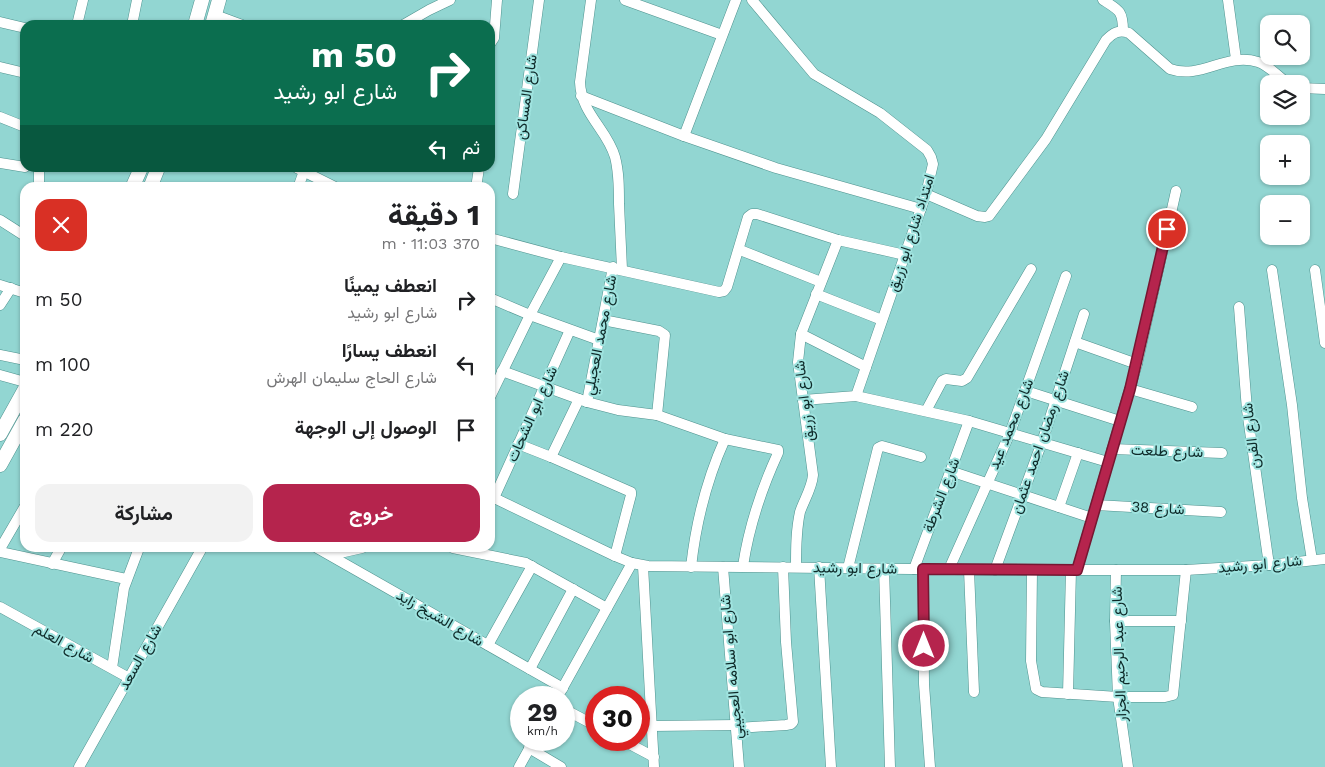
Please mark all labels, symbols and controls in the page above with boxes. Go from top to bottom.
map controls [1260,15,1310,245]
button: search [1260,15,1310,65]
text: 50 m [311,34,397,76]
icon: right [415,40,480,105]
street label: شارع المساكن [511,53,543,141]
button: layers [1260,75,1310,125]
text: شارع ابو رشيد [274,79,397,104]
icon: left [424,135,452,163]
button: + [1260,135,1310,185]
text: ثم [462,136,480,159]
street label: امتداد شارع ابو زريق [884,172,940,294]
button: − [1260,195,1310,245]
text: 1 دقيقة [388,197,480,232]
button: close [35,199,87,251]
pin [1146,208,1188,250]
icon: arrive [1153,215,1181,243]
text: 370 m · 11:03 [382,234,480,253]
street label: شارع محمد العجيلي [580,273,624,397]
text: انعطف يمينًا [344,274,437,297]
icon: right [452,286,480,314]
text: 50 m [35,288,82,311]
text: شارع ابو رشيد [347,303,437,322]
text: انعطف يسارًا [342,339,437,362]
icon: left [452,351,480,379]
text: 100 m [35,353,91,376]
street label: شارع ابو زريق [790,359,820,442]
street label: شارع ابو الشحات [503,363,563,465]
text: شارع الحاج سليمان الهرش [267,368,437,387]
street label: شارع رمضان احمد عثمان [1007,368,1075,517]
street label: شارع محمد عيد [985,376,1039,473]
street label: شارع الفرن [1238,402,1266,470]
text: الوصول إلى الوجهة [295,416,437,439]
icon: arrive [452,416,480,444]
text: 220 m [35,418,94,441]
street label: شارع طلعت [1130,441,1204,463]
street label: شارع الشرطة [919,455,965,535]
button: مشاركة [35,484,253,542]
button: خروج [263,484,480,542]
street label: شارع 38 [1131,498,1185,520]
street label: شارع ابو رشيد [1217,551,1303,579]
street label: شارع ابو رشيد [813,558,897,580]
street label: شارع الشيخ زايد [392,586,487,652]
street label: شارع عبد الرحيم الجزار [1108,586,1132,723]
street label: شارع ابو سلامه العجيبي [716,593,750,740]
street label: شارع العلم [30,619,97,669]
position arrow [897,619,949,671]
street label: شارع السعد [115,621,167,694]
speed limit sign: 30 [585,686,650,751]
text: 29 [527,698,558,727]
text: km/h [527,724,558,738]

